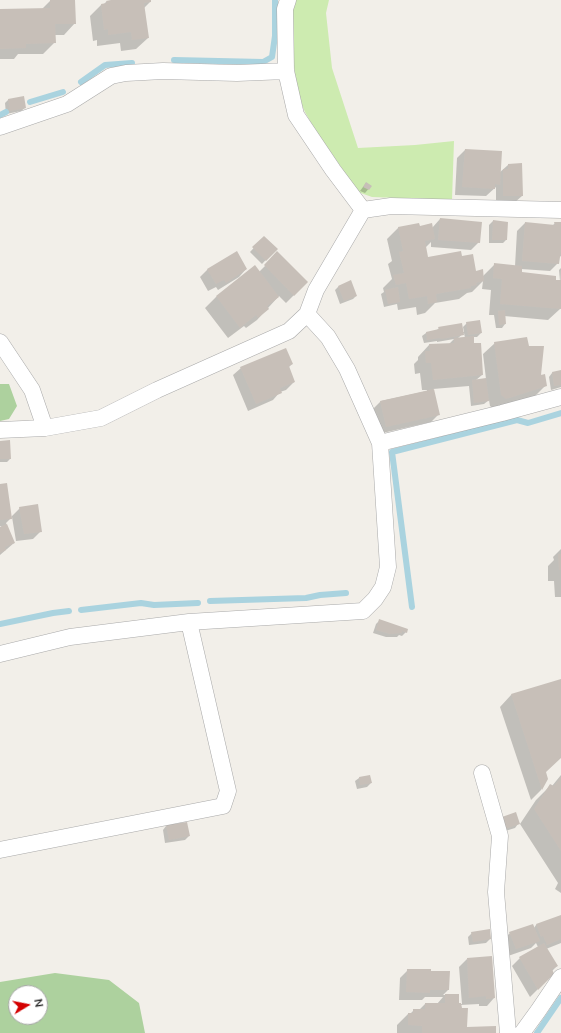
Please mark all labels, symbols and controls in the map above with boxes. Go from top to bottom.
north arrow [8,985,48,1025]
text: N [31,998,46,1008]

